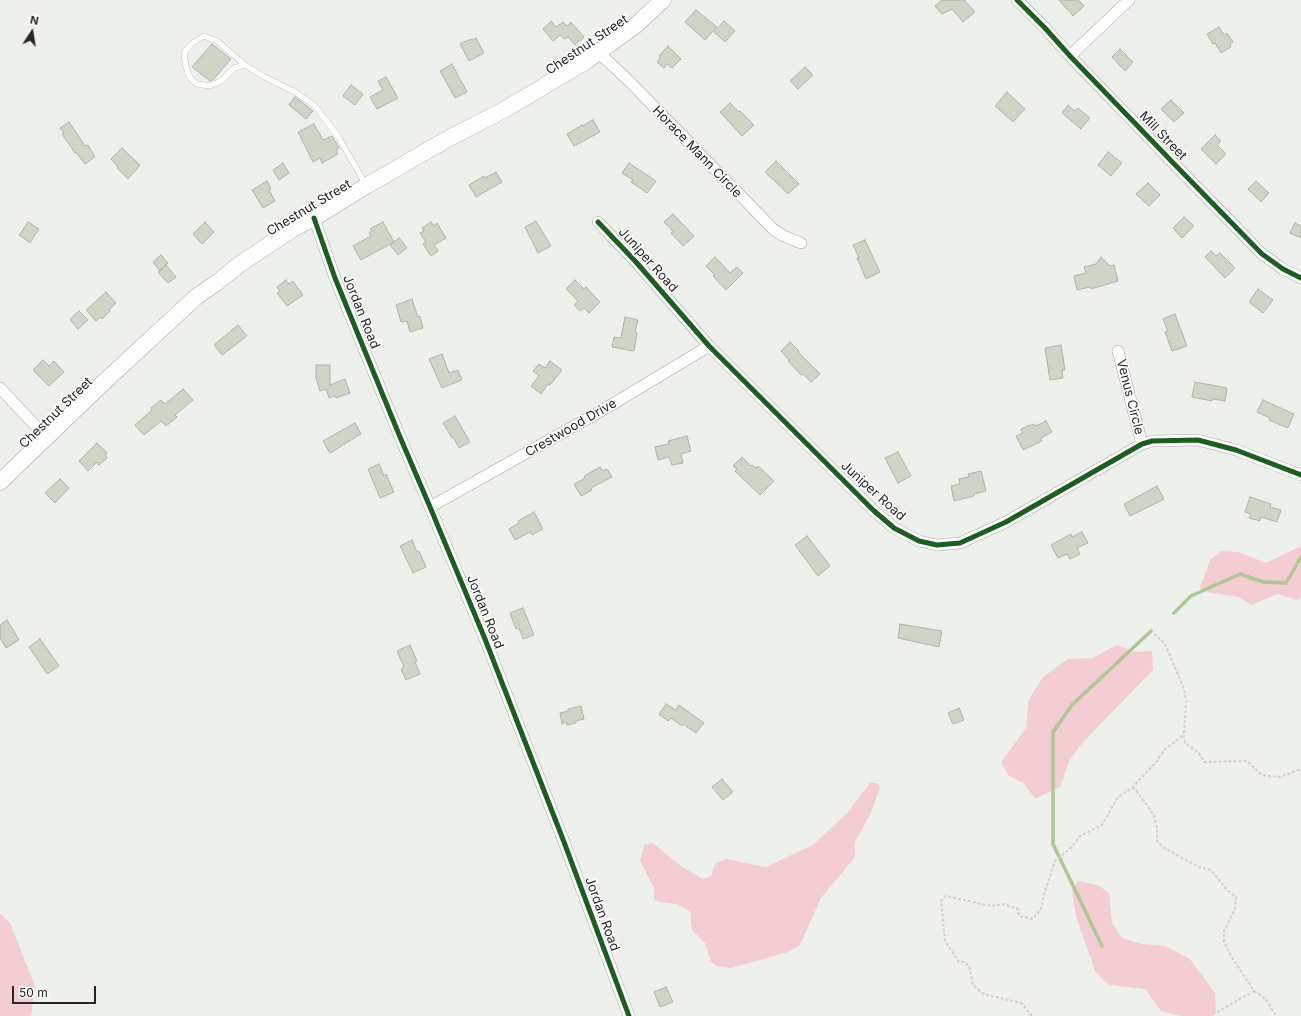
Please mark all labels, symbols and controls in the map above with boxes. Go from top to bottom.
north arrow [12,12,52,52]
street label: Chestnut Street [543,12,631,78]
text: N [29,13,40,28]
street label: Horace Mann Circle [649,103,745,201]
street label: Mill Street [1136,108,1190,164]
street label: Chestnut Street [264,177,354,239]
street label: Juniper Road [615,225,681,295]
street label: Jordan Road [339,273,383,351]
street label: Venus Circle [1113,358,1147,436]
street label: Chestnut Street [16,374,96,452]
street label: Crestwood Drive [523,396,619,460]
street label: Juniper Road [838,458,908,524]
street label: Jordan Road [463,573,507,651]
street label: Jordan Road [581,875,623,953]
scale bar [14,978,98,1004]
text: 50 m [19,985,48,1000]

